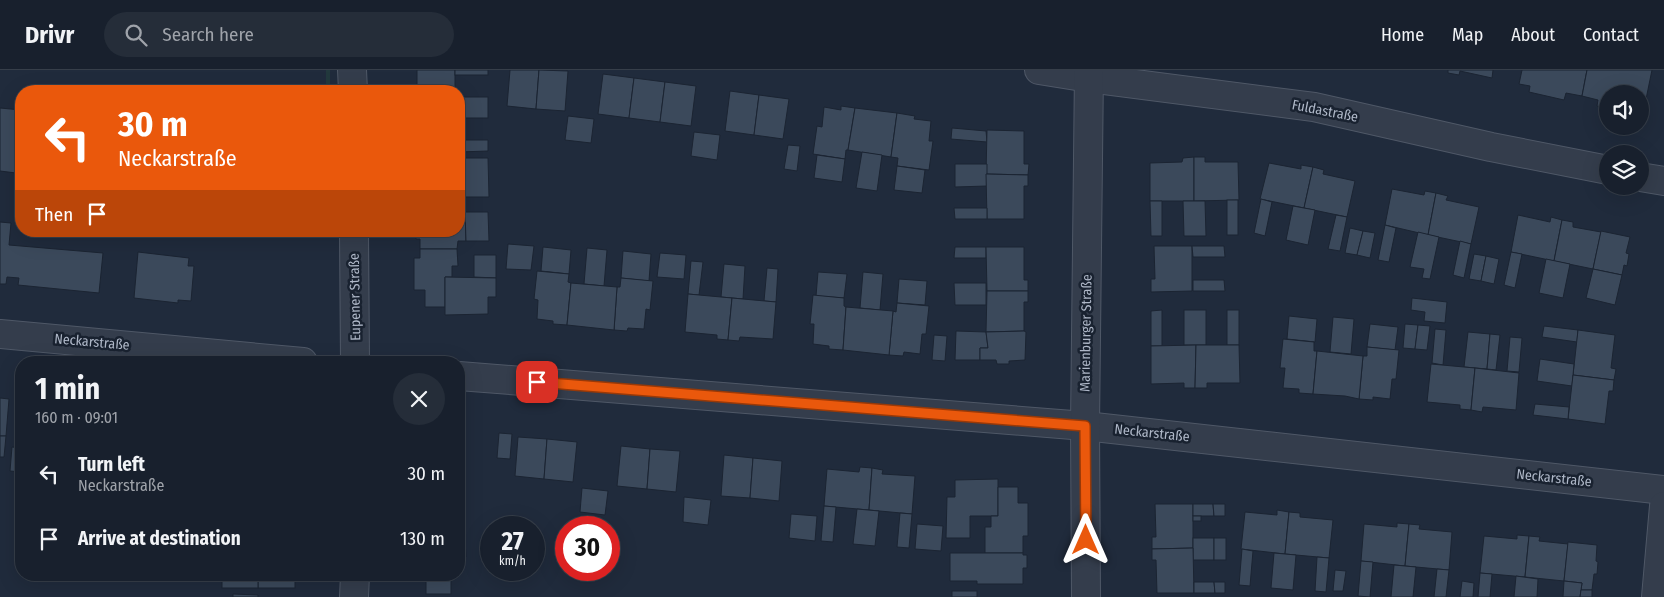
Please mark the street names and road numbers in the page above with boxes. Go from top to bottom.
street label: Fuldastraße [1290,96,1360,126]
street label: Eupener Straße [346,253,364,341]
street label: Marienburger Straße [1076,274,1096,392]
street label: Neckarstraße [54,330,130,354]
street label: Neckarstraße [1114,421,1191,445]
street label: Neckarstraße [1516,466,1593,490]

